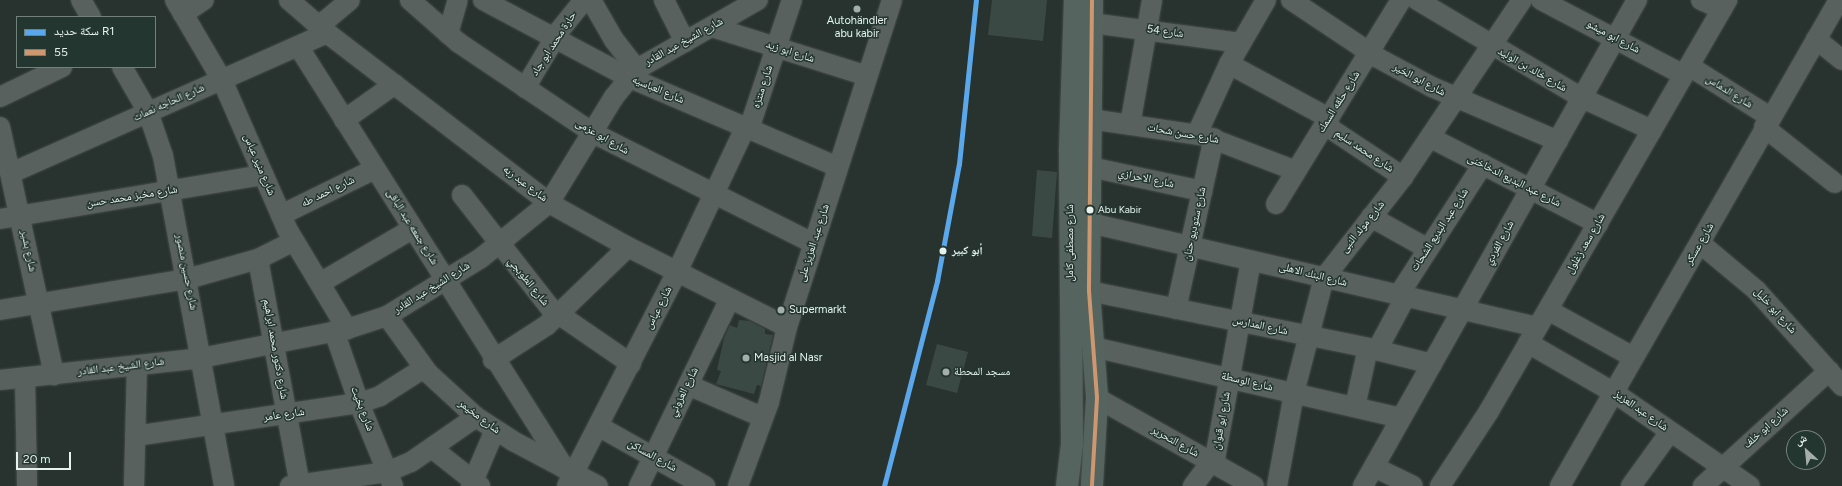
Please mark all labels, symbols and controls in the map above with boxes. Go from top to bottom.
marker: Autohändler abu kabir [852,4,862,14]
street label: حارة محمد ابو جاد [528,9,580,79]
street label: شارع الشيخ عبد القادر [643,15,725,69]
place label: Autohändler abu kabir [827,15,887,41]
legend [16,16,156,68]
street label: شارع ابو ميشو [1584,17,1642,57]
street label: شارع 54 [1146,23,1184,41]
text: سكة حديد R1 [54,24,114,38]
street label: شارع ابو زيد [764,38,816,66]
text: 55 [54,45,68,59]
street label: شارع خالد بن الوليد [1495,45,1569,95]
street label: شارع ابو الخير [1390,61,1448,99]
street label: شارع منتزه [750,64,776,110]
street label: شارع حلقه السمك [1315,69,1363,135]
street label: شارع الدماس [1703,72,1755,112]
street label: شارع العباسيه [630,73,686,107]
street label: شارع الحاجه نعمات [131,81,207,125]
street label: شارع ابو عزمى [573,116,631,158]
street label: شارع حسن شحات [1146,121,1220,147]
street label: شارع محمد سليم [1332,126,1396,176]
street label: شارع منير عباس [240,132,278,198]
street label: شارع عبد البديع الدخاخنى [1465,152,1563,210]
street label: شارع عبد ربه [500,163,550,205]
street label: شارع الاحرازي [1117,167,1175,191]
street label: شارع احمد طه [299,173,357,211]
street label: شارع مخبز محمد حسن [86,183,178,211]
street label: شارع ستوديو حنان [1181,186,1209,262]
street label: شارع عبد البديع الشحات [1408,186,1472,274]
street label: شارع جمعه عبد الباقى [383,187,441,267]
street label: شارع مولد النبى [1338,198,1388,256]
street label: شارع عبد العزيز على [795,202,833,284]
street label: شارع مصطفى كامل [1063,204,1077,282]
place label: Abu Kabir [1098,204,1141,216]
marker: Abu Kabir [1085,205,1095,215]
street label: شارع سعد زغلول [1563,211,1609,277]
street label: شارع الفردي [1482,219,1518,267]
street label: شارع عسكر [1683,221,1717,267]
street label: شارع بشير [17,229,39,273]
street label: شارع حسين منصور [172,233,200,311]
marker: أبو كبير [936,244,950,258]
place label: أبو كبير [952,244,983,258]
street label: شارع الطوبجي [504,255,552,309]
street label: شارع الشيخ عبد القادر [391,259,473,317]
street label: شارع البنك الاهلى [1277,260,1349,290]
street label: شارع عباس [643,284,675,332]
street label: شارع ابو خليل [1751,285,1799,337]
street label: شارع دكتور محمد ابراهيم [260,298,290,400]
place label: Supermarkt [789,303,846,317]
marker: Supermarkt [776,305,786,315]
street label: شارع المدارس [1231,314,1289,338]
place label: Masjid al Nasr [754,351,822,365]
marker: Masjid al Nasr [741,353,751,363]
street label: شارع الشيخ عبد القادر [77,355,165,379]
street label: شارع العزوني [666,365,702,419]
place label: مسجد المحطة [954,365,1010,379]
marker: مسجد المحطة [941,367,951,377]
street label: شارع الوسطة [1220,370,1274,394]
street label: شارع بخيت [347,385,377,433]
street label: شارع عبد العزيز [1612,388,1670,434]
street label: شارع ابو قنوان [1210,391,1234,451]
street label: شارع مخيمر [455,397,503,437]
street label: شارع ابو خلف [1741,404,1791,452]
street label: شارع عامر [263,406,305,424]
street label: شارع التحرير [1149,423,1201,461]
north arrow [1786,430,1826,470]
text: ش [1793,431,1809,448]
street label: شارع المساكن [625,437,679,475]
scale bar [18,444,73,470]
text: 20 m [23,452,51,466]

